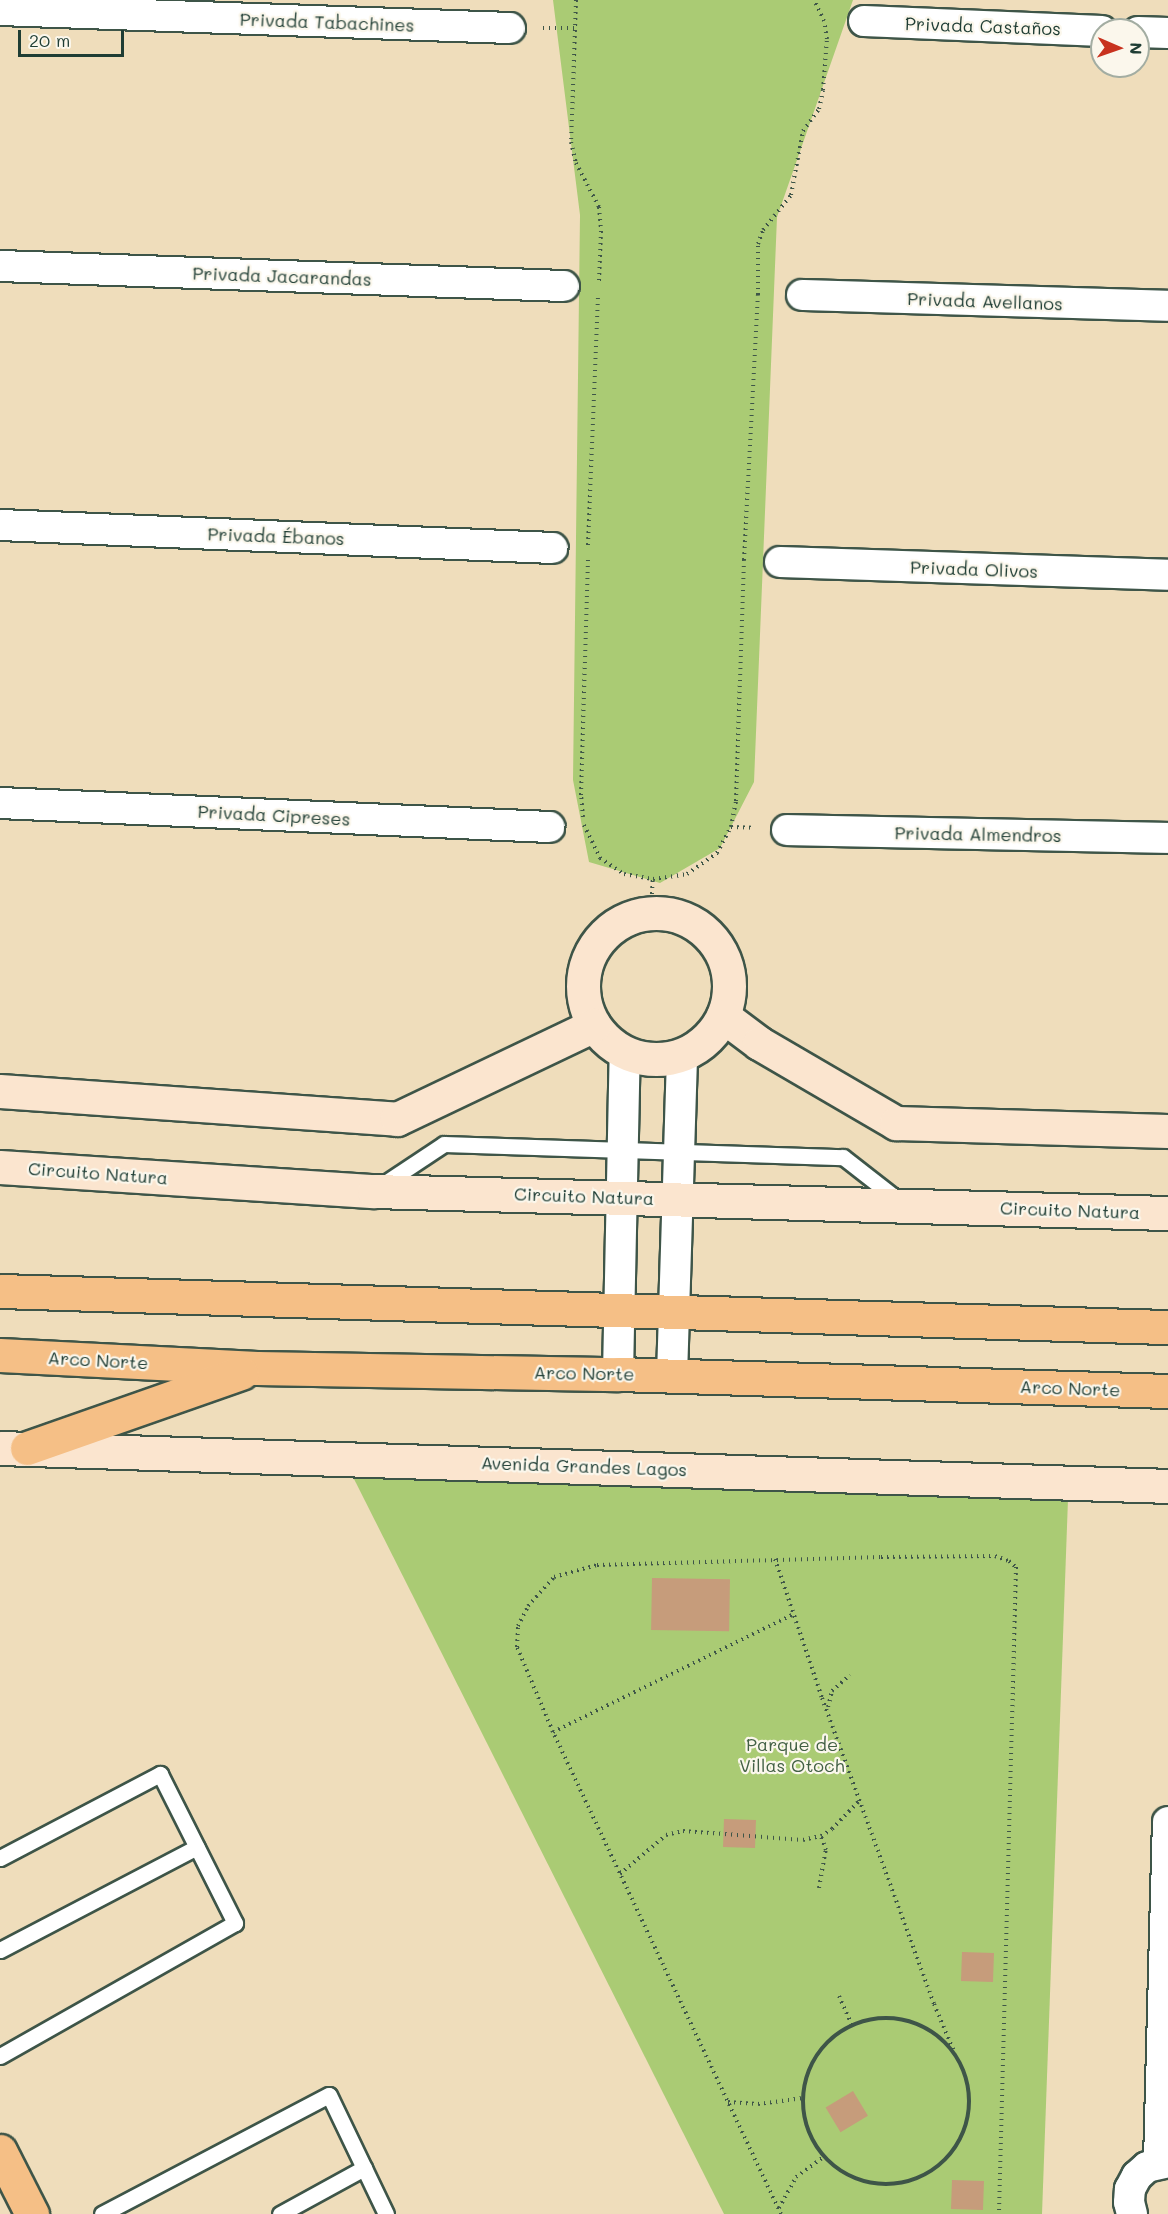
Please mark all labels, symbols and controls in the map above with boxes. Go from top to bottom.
street label: Privada Tabachines [239,8,415,36]
street label: Privada Castaños [905,12,1061,40]
scale bar [21,18,128,56]
north arrow [1090,18,1150,78]
text: 20 m [29,28,70,52]
text: N [1126,42,1147,55]
street label: Privada Jacarandas [192,262,372,290]
street label: Privada Avellanos [907,287,1063,315]
street label: Privada Ébanos [207,523,345,549]
street label: Privada Olivos [910,556,1038,582]
street label: Privada Cipreses [197,800,351,830]
street label: Privada Almendros [894,822,1062,846]
street label: Circuito Natura [27,1157,169,1189]
street label: Circuito Natura [514,1183,654,1209]
street label: Circuito Natura [1000,1197,1140,1223]
street label: Arco Norte [47,1347,149,1373]
street label: Arco Norte [534,1361,634,1385]
street label: Arco Norte [1019,1375,1121,1401]
street label: Avenida Grandes Lagos [481,1452,687,1480]
park label: Parque de Villas Otoch [739,1734,845,1776]

